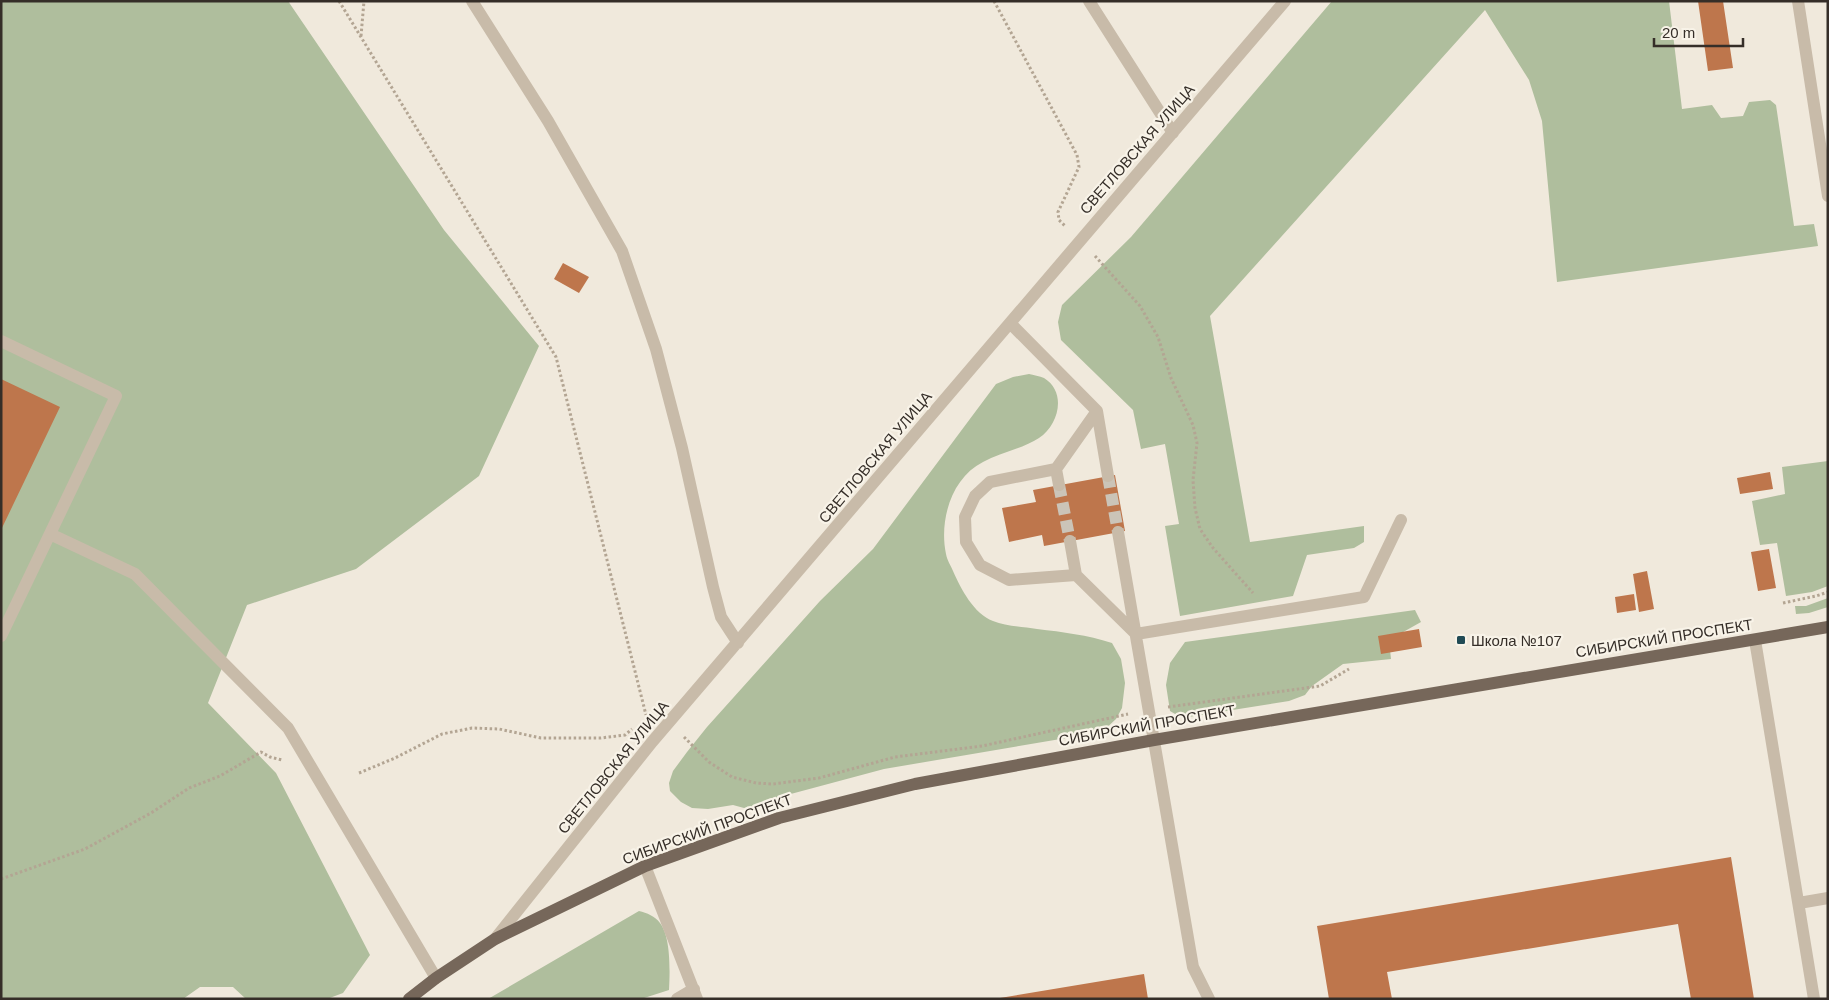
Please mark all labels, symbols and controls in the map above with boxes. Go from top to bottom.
scale bar [1654,15,1743,47]
text: 20 m [1662,24,1695,41]
street label: СВЕТЛОВСКАЯ УЛИЦА [1076,81,1198,217]
street label: СВЕТЛОВСКАЯ УЛИЦА [815,388,935,526]
street label: СИБИРСКИЙ ПРОСПЕКТ [1574,616,1754,660]
place label: Школа №107 [1471,632,1562,649]
marker: Школа №107 [1455,634,1467,646]
street label: СВЕТЛОВСКАЯ УЛИЦА [554,697,672,837]
street label: СИБИРСКИЙ ПРОСПЕКТ [1057,701,1237,749]
street label: СИБИРСКИЙ ПРОСПЕКТ [620,790,794,868]

